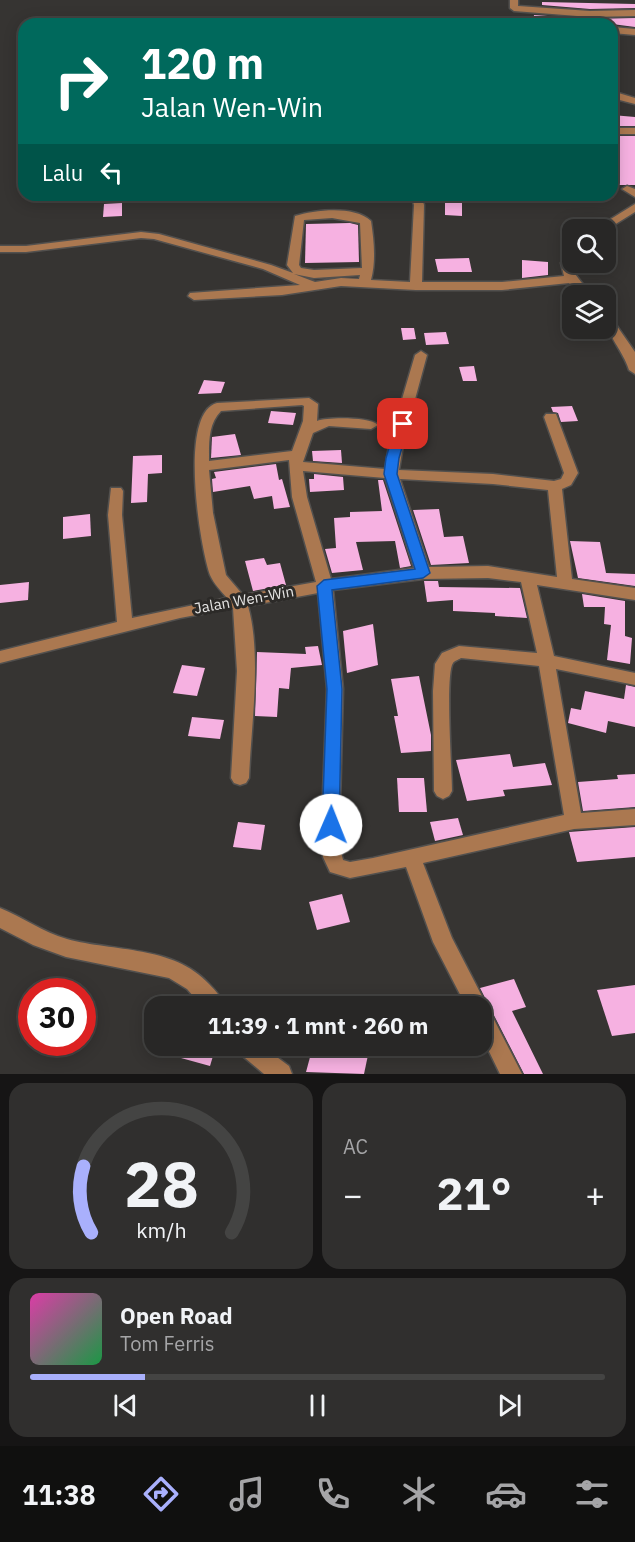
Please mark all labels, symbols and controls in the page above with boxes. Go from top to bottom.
text: 120 m [141,36,264,91]
icon: right [42,42,120,120]
text: Jalan Wen-Win [141,89,323,124]
icon: left [95,156,128,189]
text: Lalu [42,158,83,187]
map controls [562,219,616,339]
button: search [562,219,616,273]
button: layers [562,285,616,339]
pin [377,398,428,449]
icon: arrive [386,407,419,440]
street label: Jalan Wen-Win [192,581,295,618]
position arrow [299,793,363,857]
speed limit sign: 30 [18,978,96,1056]
text: 11:39 · 1 mnt · 260 m [208,1011,428,1040]
text: AC [343,1133,368,1160]
text: 28 [124,1143,198,1224]
text: 21° [436,1164,512,1222]
text: − [343,1173,363,1216]
text: + [585,1173,605,1216]
text: km/h [136,1216,186,1244]
text: Open Road [120,1301,233,1330]
text: Tom Ferris [120,1330,215,1357]
icon: previous [109,1389,142,1422]
icon: pause [301,1389,334,1422]
icon: next [493,1389,526,1422]
icon: directions [140,1473,182,1515]
icon: music [226,1473,268,1515]
icon: phone [312,1473,354,1515]
icon: climate [398,1473,440,1515]
icon: car [485,1473,527,1515]
icon: filters [571,1473,613,1515]
text: 11:38 [22,1477,96,1512]

